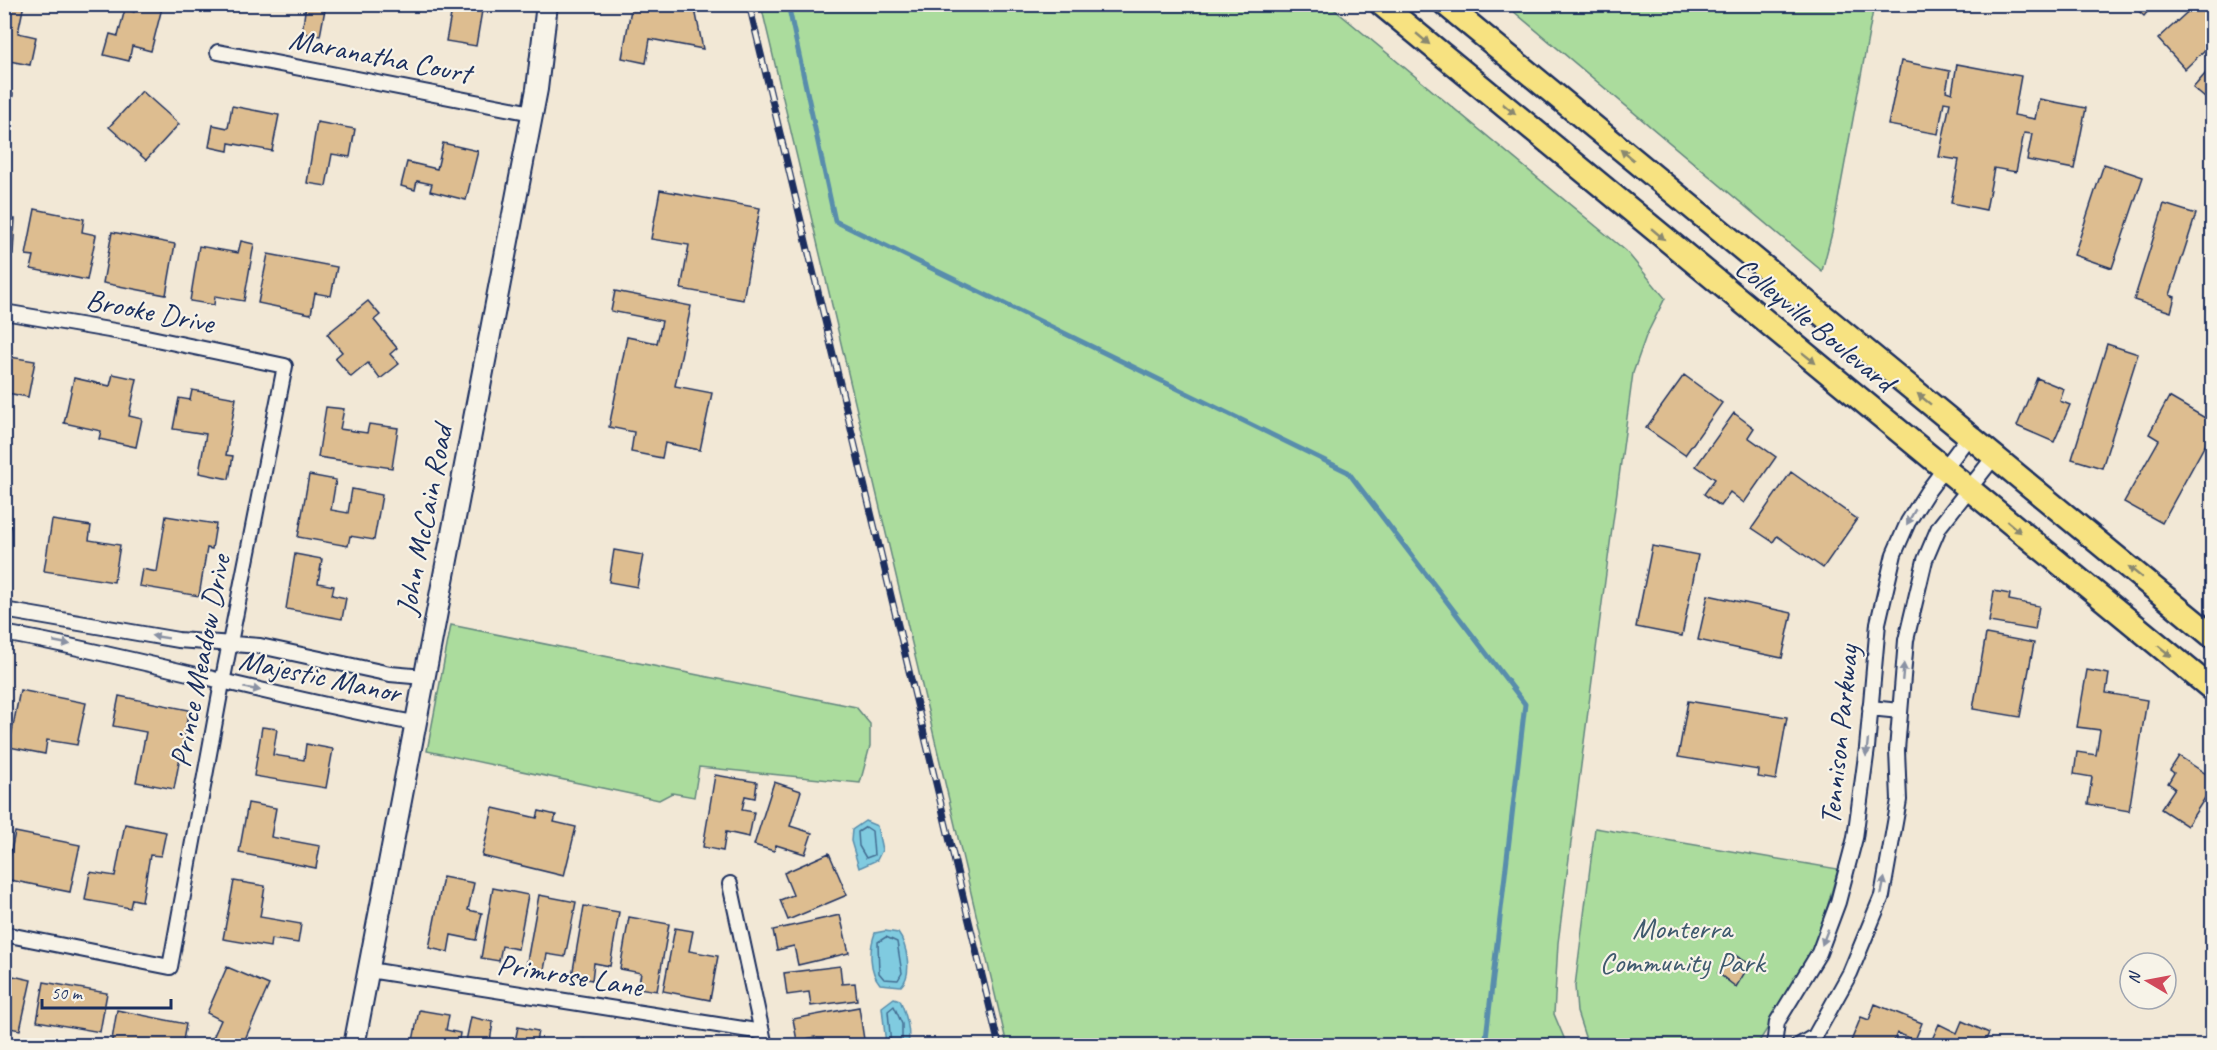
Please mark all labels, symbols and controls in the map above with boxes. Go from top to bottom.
street label: Maranatha Court [286,20,478,93]
one-way arrow [1415,32,1431,45]
one-way arrow [1501,103,1516,115]
one-way arrow [1620,150,1635,162]
one-way arrow [1650,227,1665,240]
street label: Colleyville Boulevard [1728,248,1906,403]
street label: Brooke Drive [83,280,219,342]
one-way arrow [1801,351,1817,364]
one-way arrow [1916,393,1932,406]
street label: John McCain Road [387,418,462,620]
one-way arrow [1906,509,1917,525]
one-way arrow [2006,520,2021,533]
street label: Prince Meadow Drive [161,550,240,770]
one-way arrow [2127,566,2143,579]
one-way arrow [150,633,169,642]
one-way arrow [53,639,72,648]
street label: Majestic Manor [236,640,406,712]
street label: Tennison Parkway [1811,642,1868,827]
one-way arrow [2157,644,2173,657]
one-way arrow [1899,663,1908,682]
one-way arrow [242,685,261,694]
one-way arrow [1862,738,1872,757]
one-way arrow [1879,877,1888,896]
park label: Monterra Community Park [1599,909,1767,981]
one-way arrow [1820,929,1830,947]
street label: Primrose Lane [495,945,648,1006]
north arrow [2118,951,2178,1011]
text: N [2124,969,2145,985]
scale bar [42,972,171,1010]
text: 50 m [51,982,84,1004]

